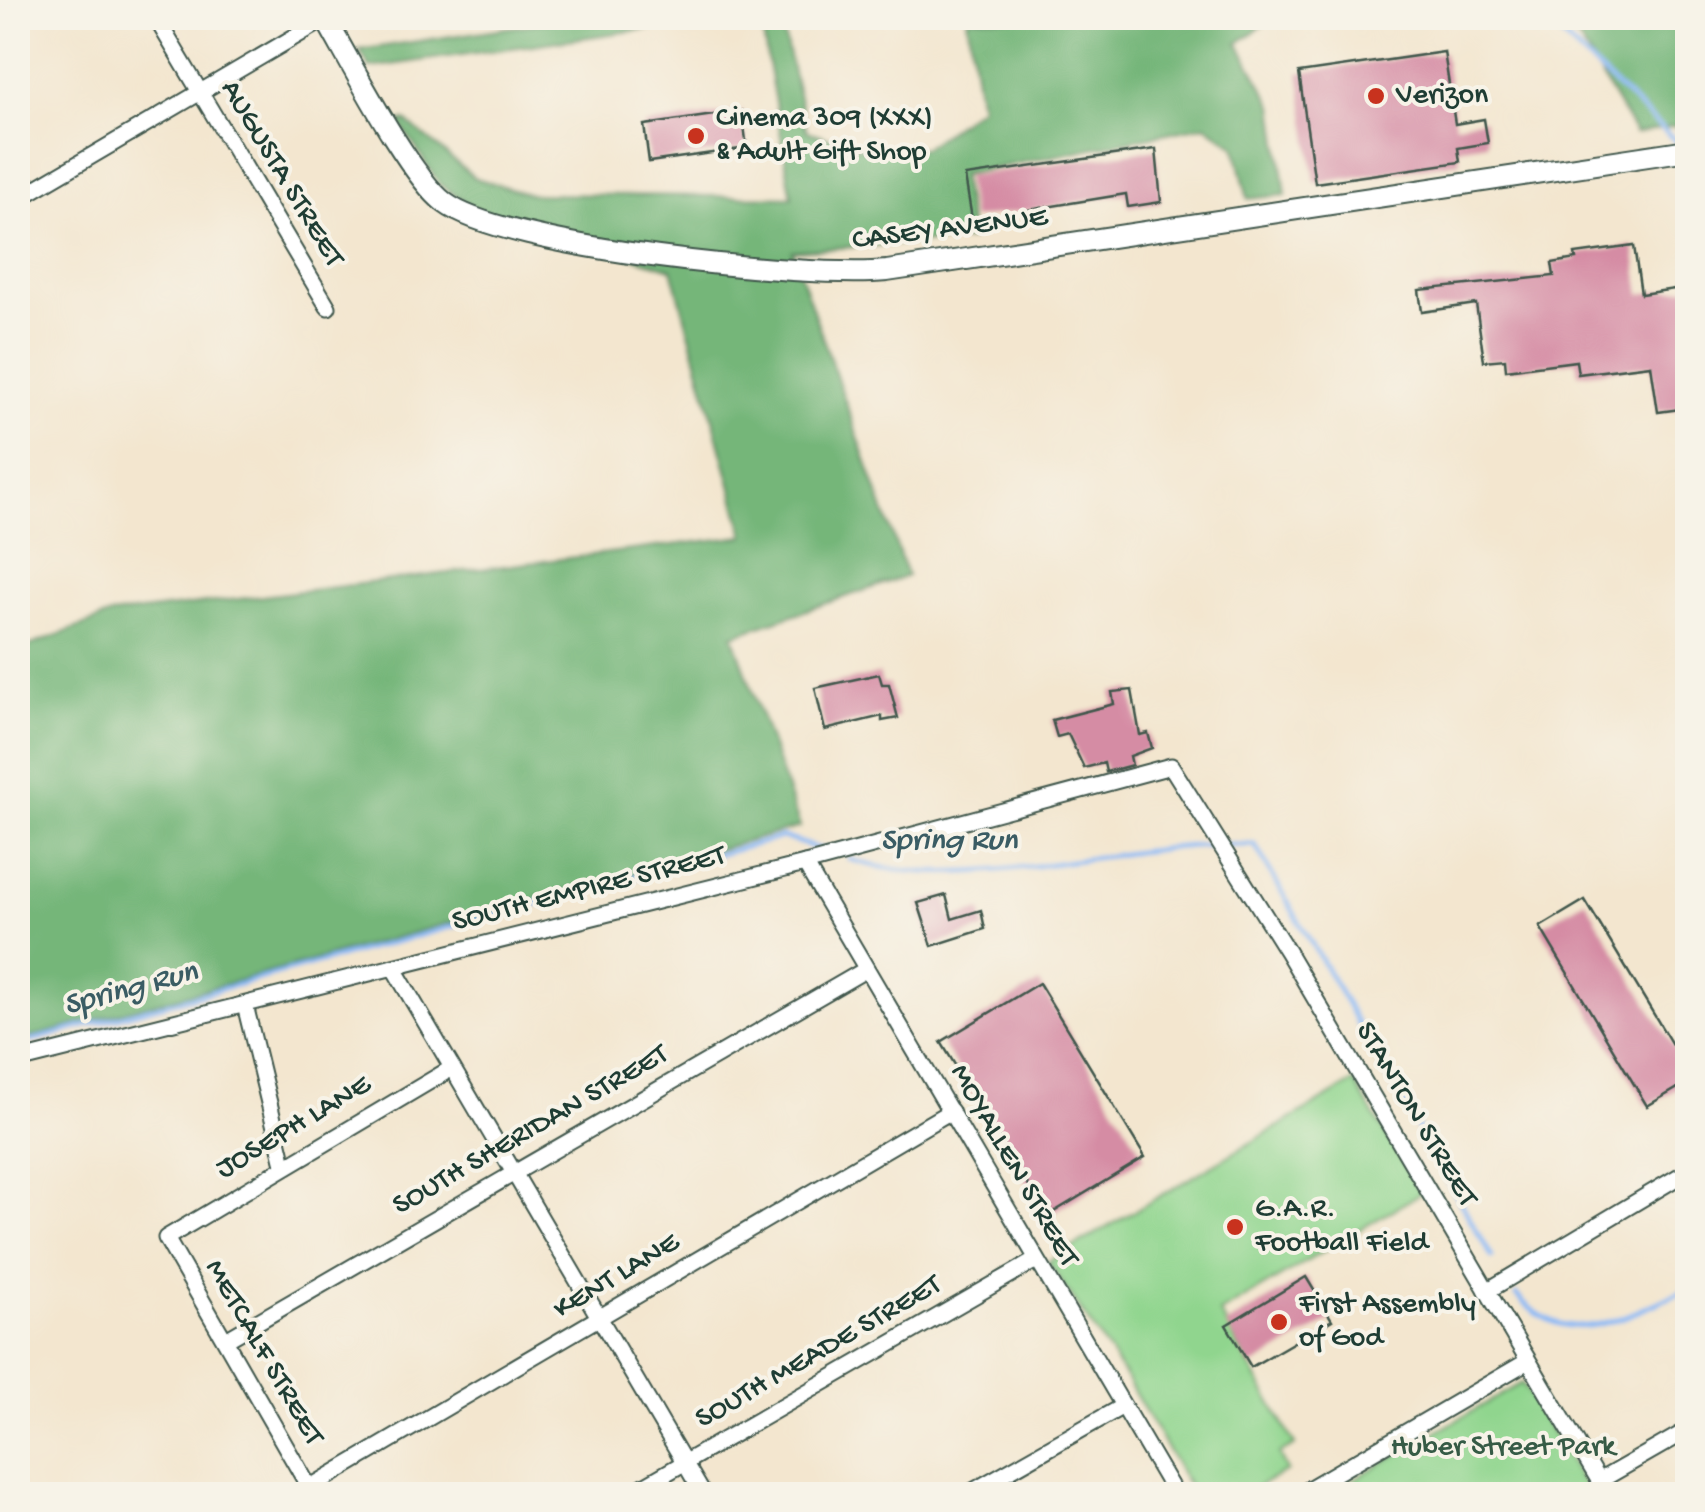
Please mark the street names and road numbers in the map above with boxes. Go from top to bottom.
street label: AUGUSTA STREET [212,74,351,275]
street label: CASEY AVENUE [850,201,1051,259]
street label: SOUTH EMPIRE STREET [449,839,730,941]
street label: STANTON STREET [1346,1016,1485,1215]
street label: SOUTH SHERIDAN STREET [387,1037,676,1224]
street label: MOYALLEN STREET [941,1059,1086,1275]
street label: JOSEPH LANE [210,1067,379,1188]
street label: KENT LANE [548,1225,687,1328]
street label: METCALF STREET [196,1254,331,1453]
street label: SOUTH MEADE STREET [690,1268,949,1438]

